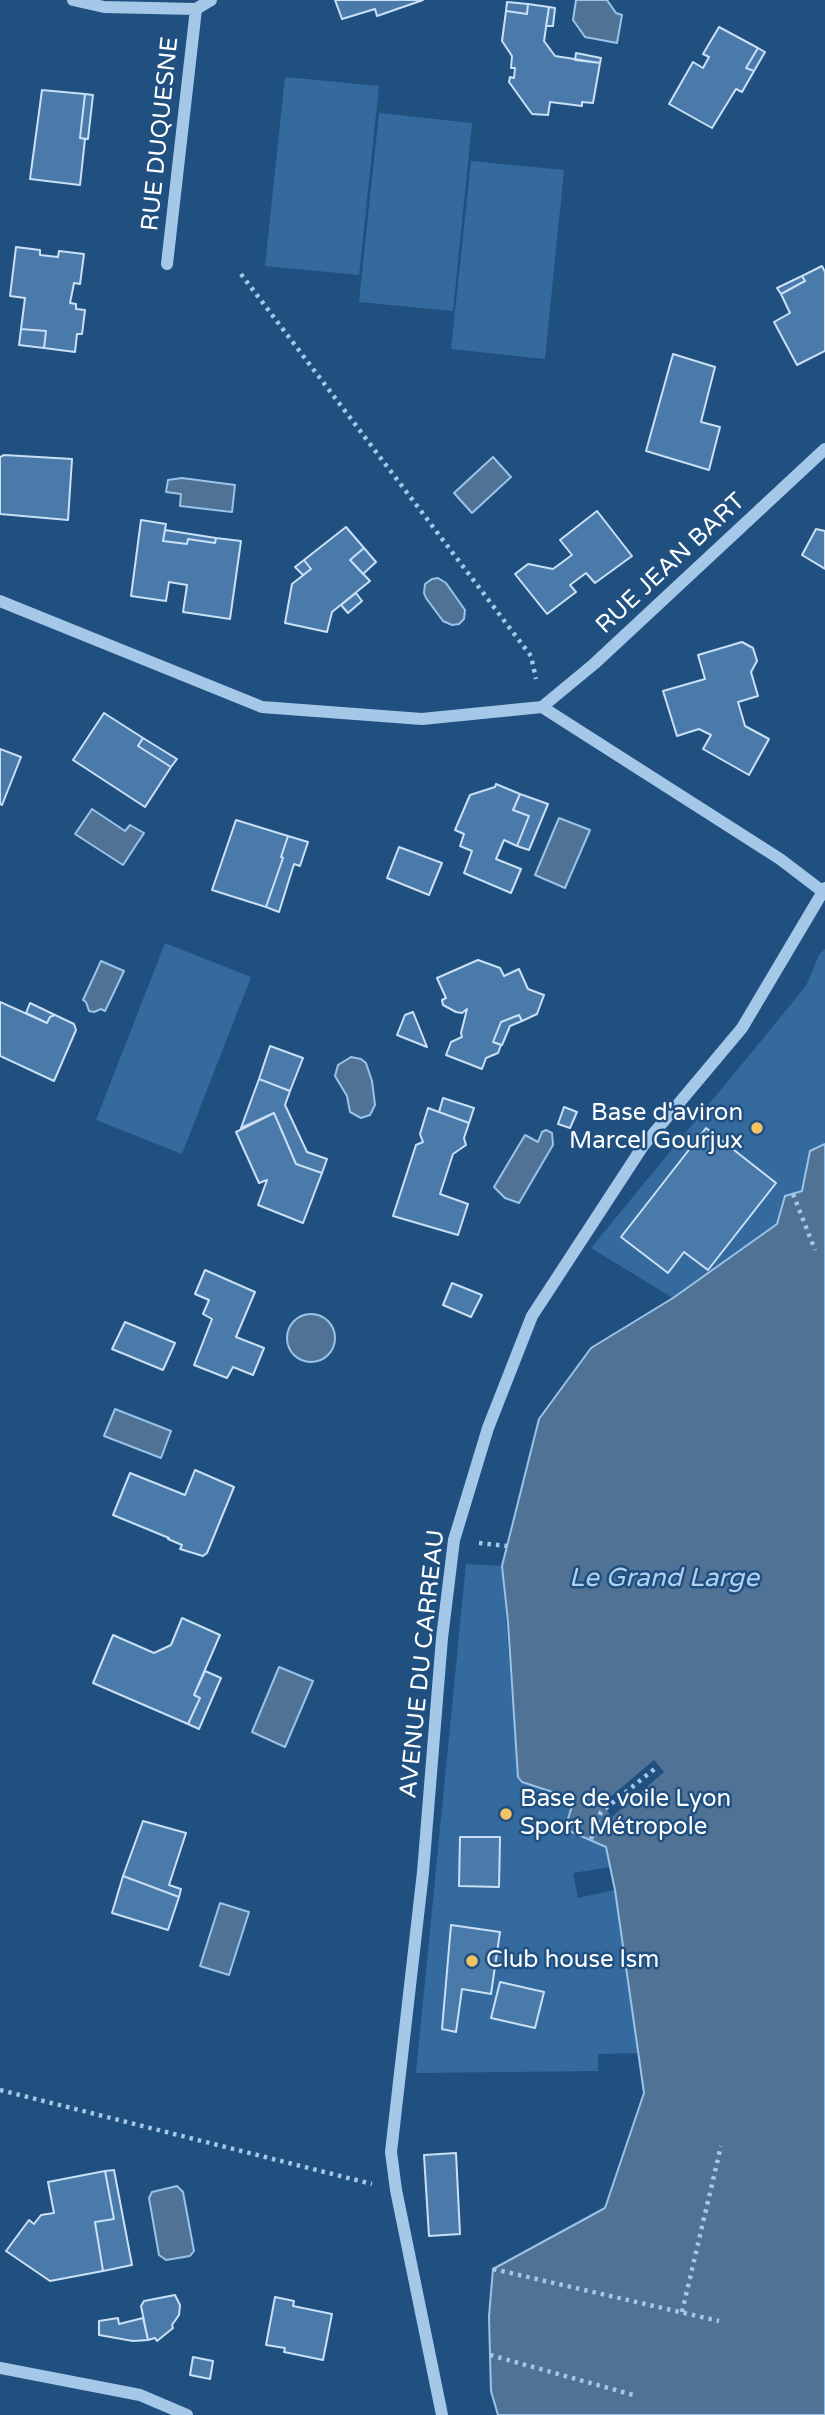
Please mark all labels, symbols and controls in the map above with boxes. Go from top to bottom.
street label: RUE DUQUESNE [136,35,186,233]
street label: RUE JEAN BART [591,488,751,640]
place label: Base d'aviron Marcel Gourjux [569,1100,743,1156]
marker: Base d'aviron Marcel Gourjux [749,1120,765,1136]
street label: AVENUE DU CARREAU [395,1528,451,1800]
water label: Le Grand Large [569,1563,759,1595]
place label: Base de voile Lyon Sport Métropole [520,1786,731,1842]
marker: Base de voile Lyon Sport Métropole [498,1806,514,1822]
place label: Club house lsm [486,1947,659,1975]
marker: Club house lsm [464,1953,480,1969]

